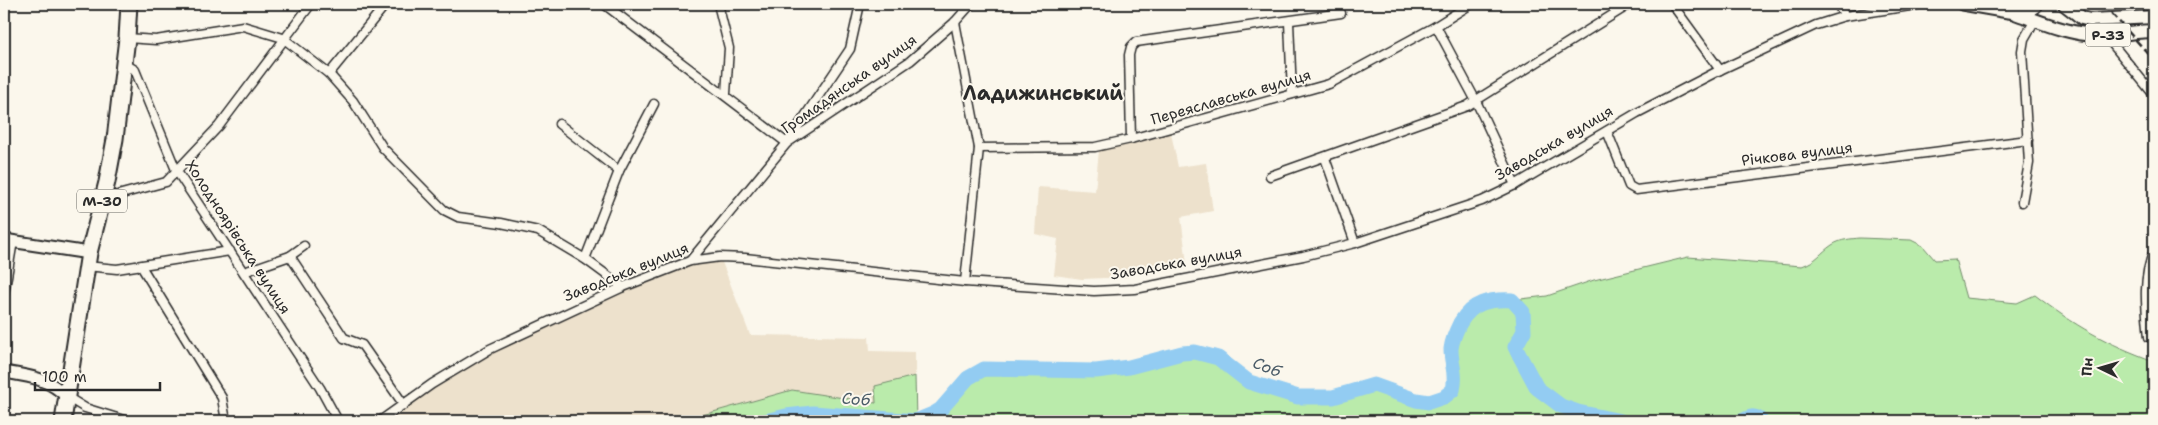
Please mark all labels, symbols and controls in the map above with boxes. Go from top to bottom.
road number: Р-33 [2086,24,2130,46]
street label: Громадянська вулиця [777,30,921,138]
street label: Переяславська вулиця [1149,65,1313,129]
district label: Ладижинський [963,80,1123,106]
street label: Заводська вулиця [1491,101,1617,185]
street label: Річкова вулиця [1740,137,1854,171]
street label: Холодноярівська вулиця [181,156,295,318]
road number: М-30 [77,190,127,212]
street label: Заводська вулиця [560,238,692,306]
street label: Заводська вулиця [1109,242,1243,284]
north arrow [2076,342,2126,392]
water label: Соб [1250,352,1285,383]
text: Пн [2077,357,2097,377]
scale bar [35,360,160,392]
text: 100 m [42,367,87,387]
water label: Соб [841,388,872,411]

